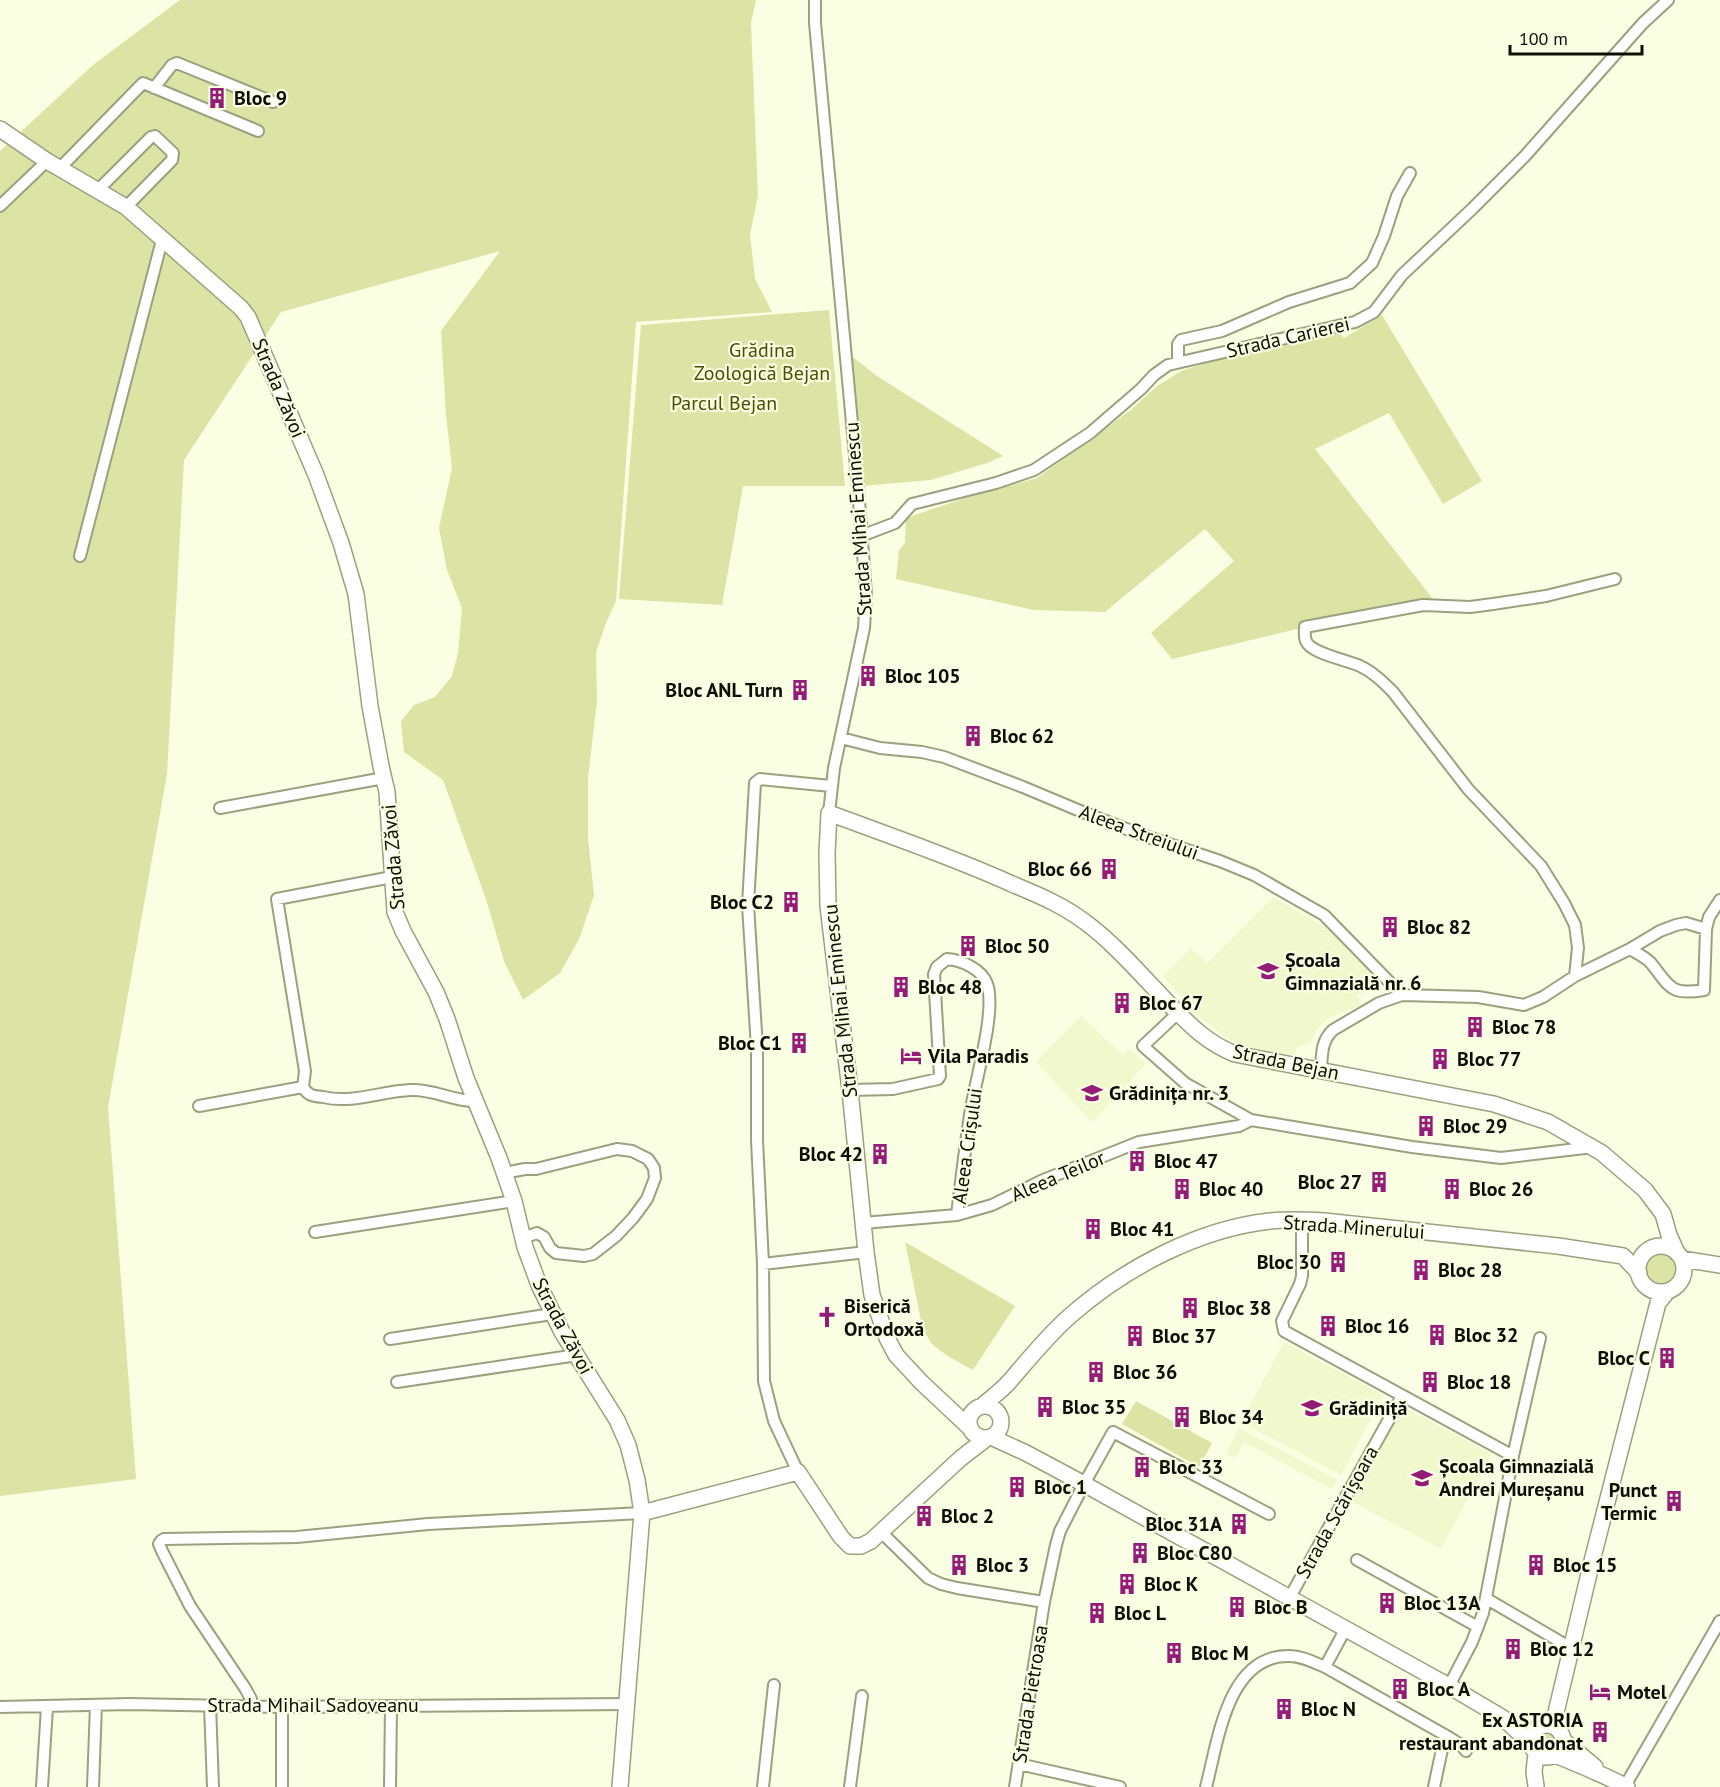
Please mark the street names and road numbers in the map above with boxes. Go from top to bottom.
street label: Strada Carierei [1224,310,1352,364]
street label: Strada Zăvoi [246,334,312,442]
street label: Strada Mihai Eminescu [838,421,878,617]
street label: Aleea Streiului [1076,798,1202,866]
street label: Strada Zăvoi [375,803,411,911]
street label: Strada Mihai Eminescu [817,903,863,1099]
street label: Strada Bejan [1230,1038,1342,1086]
street label: Aleea Crișului [946,1086,988,1206]
street label: Aleea Teilor [1007,1144,1109,1207]
street label: Strada Minerului [1282,1209,1426,1245]
street label: Strada Zăvoi [527,1273,599,1379]
street label: Strada Scărișoara [1290,1441,1384,1583]
street label: Strada Pietroasa [1006,1623,1054,1765]
street label: Strada Mihail Sadoveanu [207,1692,419,1718]

